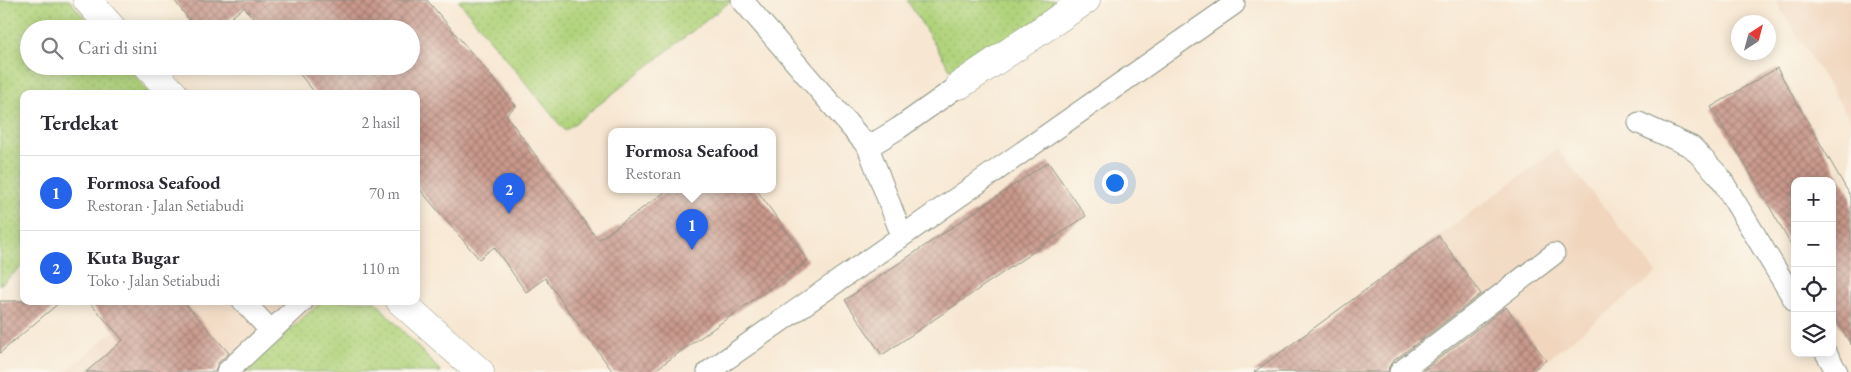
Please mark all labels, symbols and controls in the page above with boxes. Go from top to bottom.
north arrow [1731,15,1776,60]
search box [20,20,420,75]
icon: search [38,34,66,62]
text: Cari di sini [78,35,157,60]
text: Terdekat [40,109,118,136]
text: 2 hasil [362,112,400,133]
popup [608,128,776,193]
text: Formosa Seafood [625,138,759,163]
text: Restoran [625,163,681,184]
text: Formosa Seafood [87,170,221,195]
your location [1102,170,1128,196]
pin: 2 [493,173,525,214]
map controls [1791,177,1836,357]
button: + [1791,177,1836,222]
text: 1 [52,183,60,204]
text: 70 m [369,183,400,204]
text: Restoran · Jalan Setiabudi [87,195,244,216]
pin: 1 [676,209,708,250]
button: − [1791,222,1836,267]
text: Kuta Bugar [87,245,180,270]
text: 2 [52,258,60,279]
text: 110 m [361,258,400,279]
button: locate [1791,267,1836,312]
text: Toko · Jalan Setiabudi [87,270,220,291]
button: layers [1791,312,1836,357]

